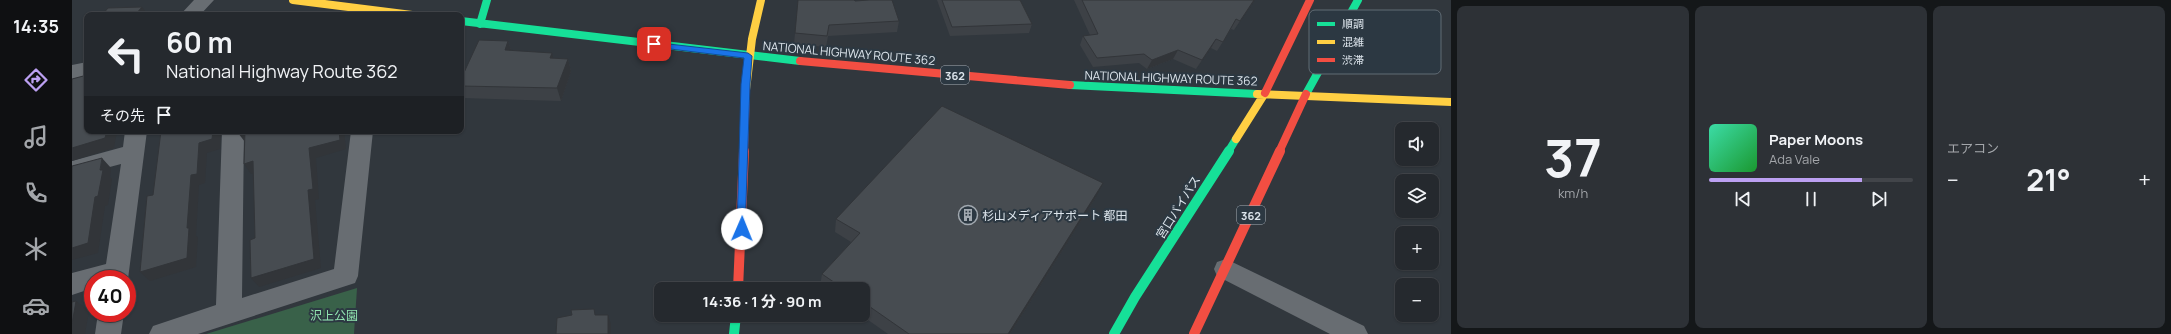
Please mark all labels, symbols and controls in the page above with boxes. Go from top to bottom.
legend [1309,10,1441,74]
text: 14:35 [13,14,59,38]
text: 順調 [1342,16,1364,31]
text: 60 m [166,23,233,61]
pin [637,27,671,61]
icon: left [100,28,152,80]
icon: arrive [643,33,665,55]
text: 混雑 [1342,34,1364,49]
street label: NATIONAL HIGHWAY ROUTE 362 [762,37,936,69]
text: 渋滞 [1342,52,1364,67]
text: National Highway Route 362 [166,59,398,83]
icon: directions [22,66,50,94]
road number: 362 [941,66,969,84]
street label: NATIONAL HIGHWAY ROUTE 362 [1084,66,1258,90]
icon: arrive [153,104,175,126]
text: その先 [100,105,145,126]
map controls [1395,122,1439,322]
button: sound [1395,122,1439,166]
text: 37 [1544,122,1602,193]
icon: music [22,123,50,151]
text: Paper Moons [1769,129,1863,150]
text: エアコン [1947,139,1999,157]
text: Ada Vale [1769,150,1820,168]
text: 21° [2026,159,2071,200]
text: − [1947,165,1959,195]
text: + [2138,165,2151,195]
street label: 宮口バイパス [1152,172,1204,242]
button: layers [1395,174,1439,218]
icon: phone [22,179,50,207]
text: km/h [1558,184,1588,202]
icon: previous [1732,188,1754,210]
icon: pause [1800,188,1822,210]
icon: next [1868,188,1890,210]
building icon: 杉山メディアサポート 都田 [957,204,979,226]
road number: 362 [1237,206,1265,224]
place label: 杉山メディアサポート 都田 [982,207,1128,224]
position arrow [721,208,763,250]
button: + [1395,226,1439,270]
icon: climate [22,235,50,263]
speed limit sign: 40 [84,270,136,322]
button: − [1395,278,1439,322]
text: 14:36 · 1 分 · 90 m [702,291,822,312]
icon: car [22,292,50,320]
park label: 沢上公園 [310,307,358,324]

